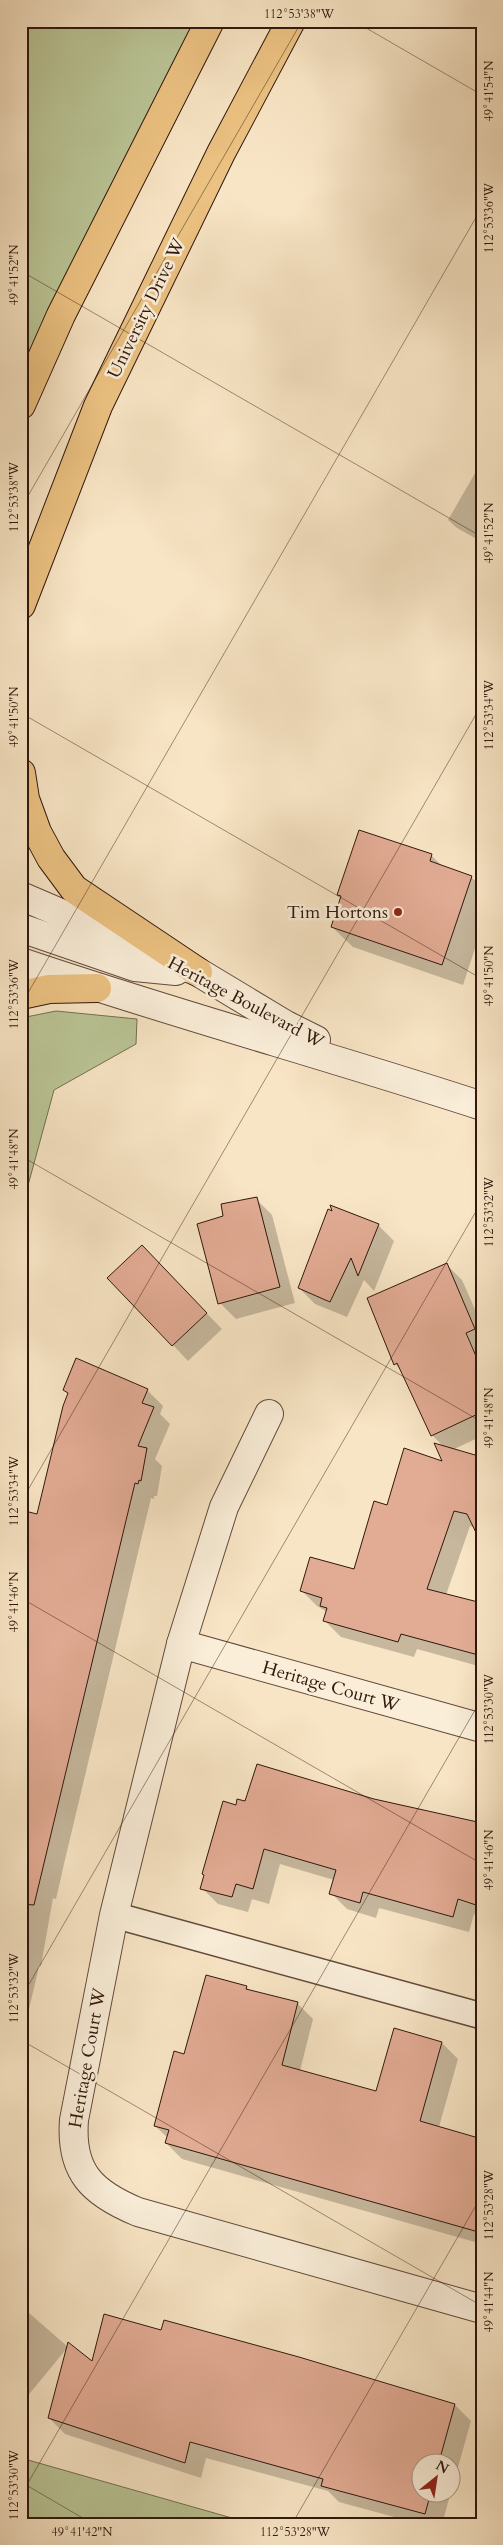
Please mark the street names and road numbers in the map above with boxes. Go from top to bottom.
street label: University Drive W [102,234,191,383]
street label: Heritage Boulevard W [163,951,328,1054]
street label: Heritage Court W [259,1655,403,1718]
street label: Heritage Court W [63,1986,112,2130]

